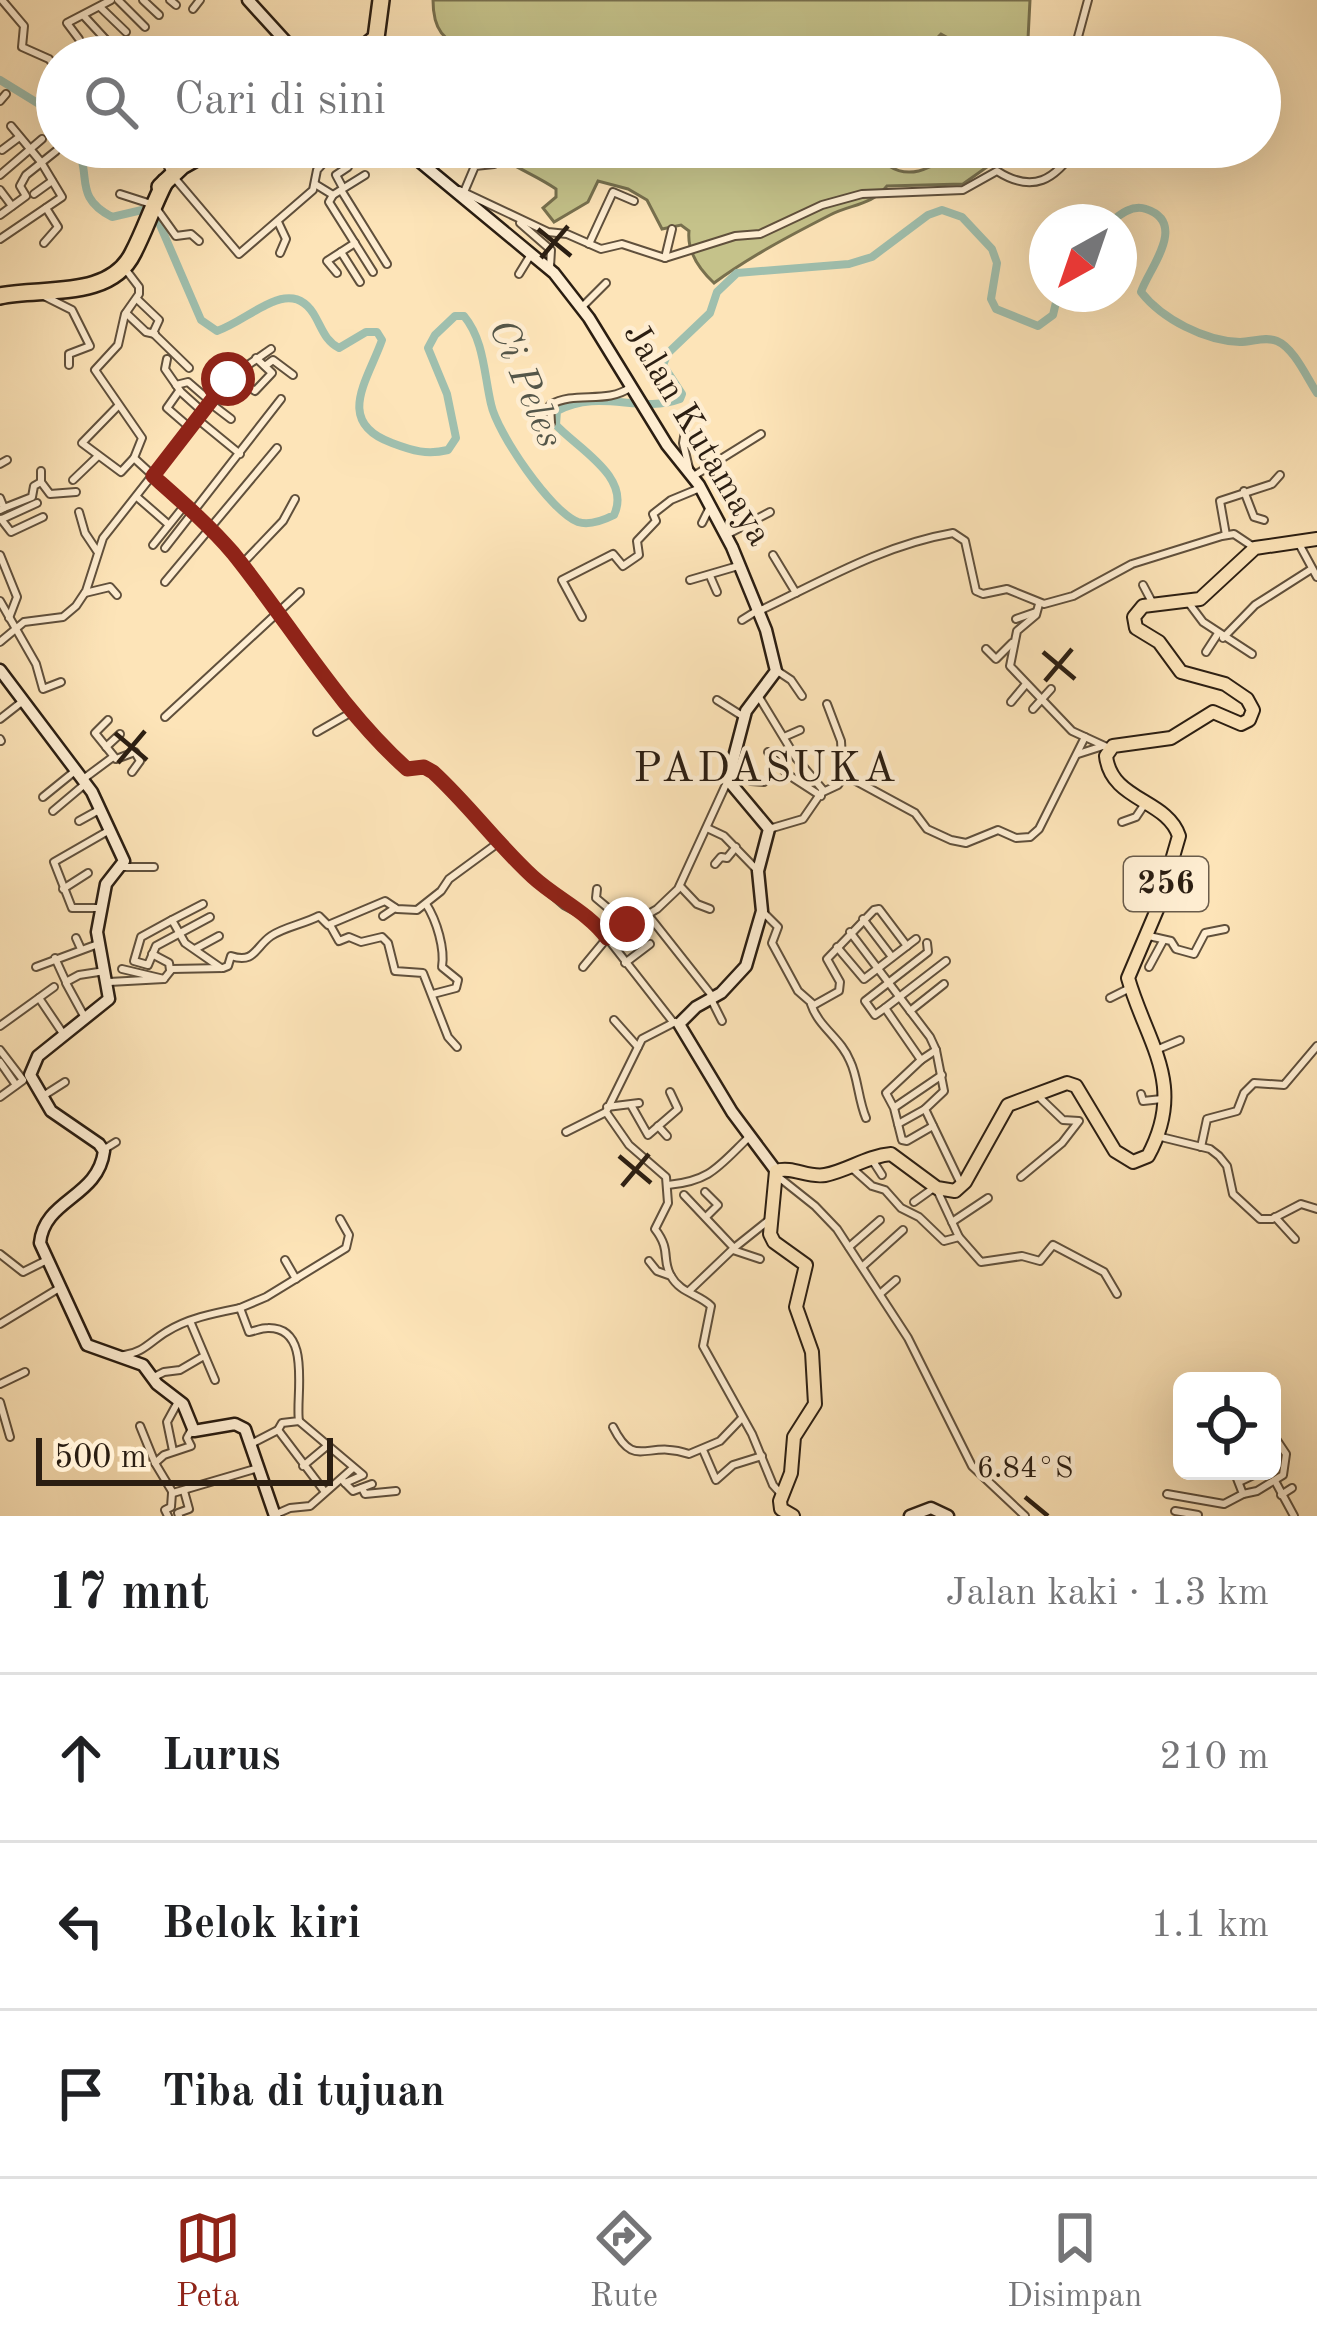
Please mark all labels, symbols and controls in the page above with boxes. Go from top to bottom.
search box [36,36,1281,168]
icon: search [78,69,144,135]
text: Cari di sini [174,79,386,124]
north arrow [1029,204,1137,312]
water label: Ci Peles [481,314,569,454]
street label: Jalan Kutamaya [616,317,777,553]
route start [201,352,255,406]
district label: PADASUKA [633,749,899,791]
road number: 256 [1124,857,1208,911]
route end [600,897,654,951]
map controls [1173,1372,1281,1480]
button: locate [1173,1372,1281,1480]
scale bar [36,1432,333,1485]
text: 500 m [54,1442,147,1475]
text: 6.84°S [977,1454,1073,1484]
text: 17 mnt [48,1569,209,1620]
text: Jalan kaki · 1.3 km [945,1574,1269,1613]
icon: ahead [48,1725,114,1791]
text: Lurus [162,1735,281,1780]
text: 210 m [1159,1738,1269,1777]
icon: left [48,1893,114,1959]
text: Belok kiri [162,1903,361,1948]
text: 1.1 km [1151,1906,1269,1945]
icon: arrive [48,2061,114,2127]
text: Tiba di tujuan [162,2071,445,2116]
tab: Peta [175,2205,241,2318]
tab: Rute [590,2205,658,2318]
tab: Disimpan [1007,2205,1142,2318]

